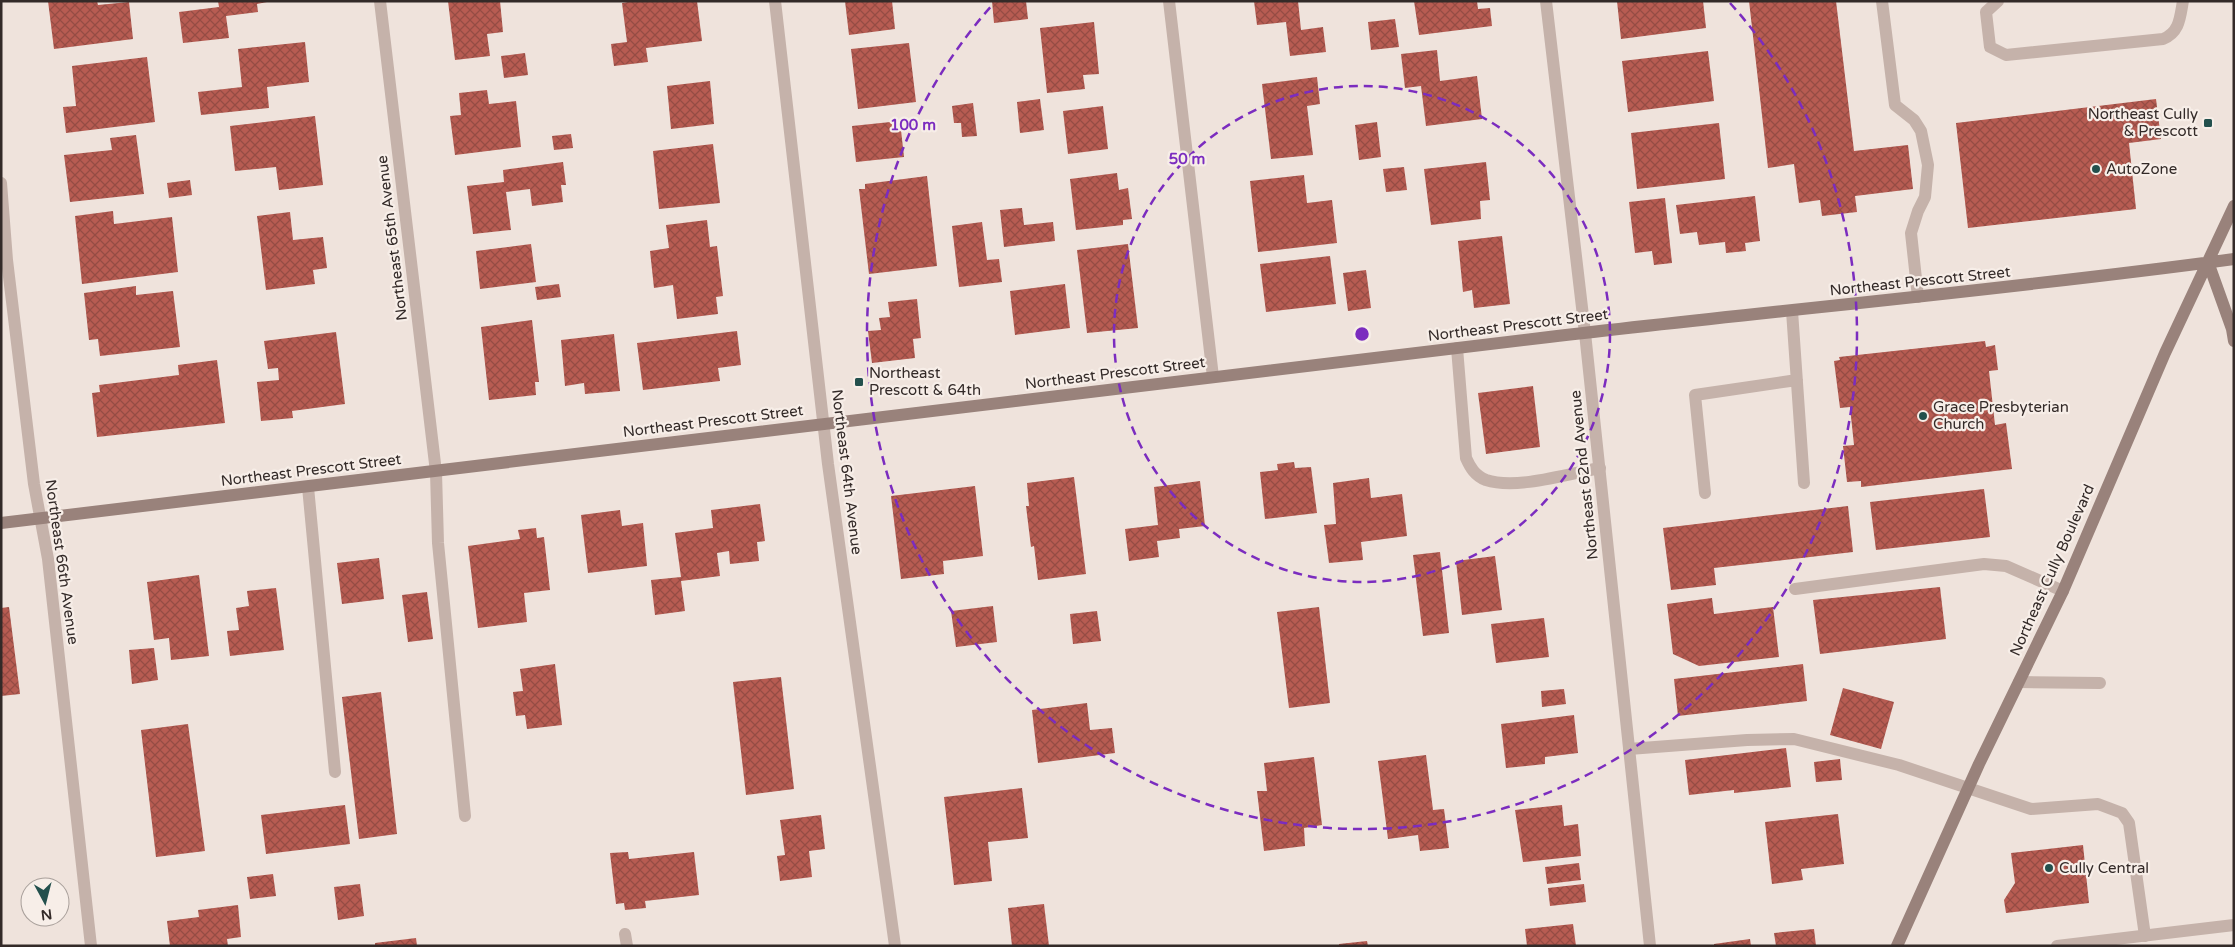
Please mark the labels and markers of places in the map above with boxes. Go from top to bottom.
place label: Northeast Cully & Prescott [2088,105,2198,140]
marker: Northeast Cully & Prescott [2202,117,2214,129]
place label: AutoZone [2106,160,2177,178]
marker: AutoZone [2090,163,2102,175]
centre of rings [1353,325,1371,343]
place label: Northeast Prescott & 64th [869,364,981,399]
marker: Northeast Prescott & 64th [853,376,865,388]
place label: Grace Presbyterian Church [1933,398,2069,433]
marker: Grace Presbyterian Church [1917,410,1929,422]
place label: Cully Central [2059,859,2149,877]
marker: Cully Central [2043,862,2055,874]

